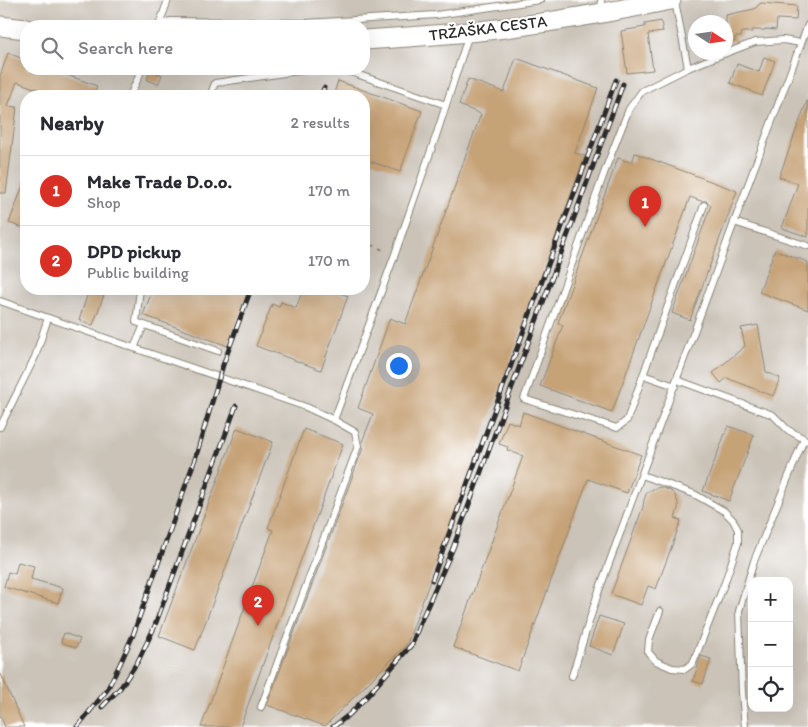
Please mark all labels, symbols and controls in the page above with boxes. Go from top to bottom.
street label: TRŽAŠKA CESTA [428,11,548,45]
north arrow [688,15,733,60]
search box [20,20,370,75]
icon: search [38,34,66,62]
text: Search here [78,36,173,59]
text: Nearby [40,110,104,135]
text: 2 results [290,113,350,132]
text: Make Trade D.o.o. [87,170,232,193]
text: 1 [52,181,60,200]
text: 170 m [308,181,350,200]
pin: 1 [629,186,661,227]
text: Shop [87,193,121,212]
text: DPD pickup [87,240,181,263]
text: 2 [52,251,60,270]
text: 170 m [308,251,350,270]
text: Public building [87,263,189,282]
your location [386,353,412,379]
map controls [748,577,793,712]
button: + [748,577,793,622]
pin: 2 [242,585,274,626]
button: − [748,622,793,667]
button: locate [748,667,793,712]

